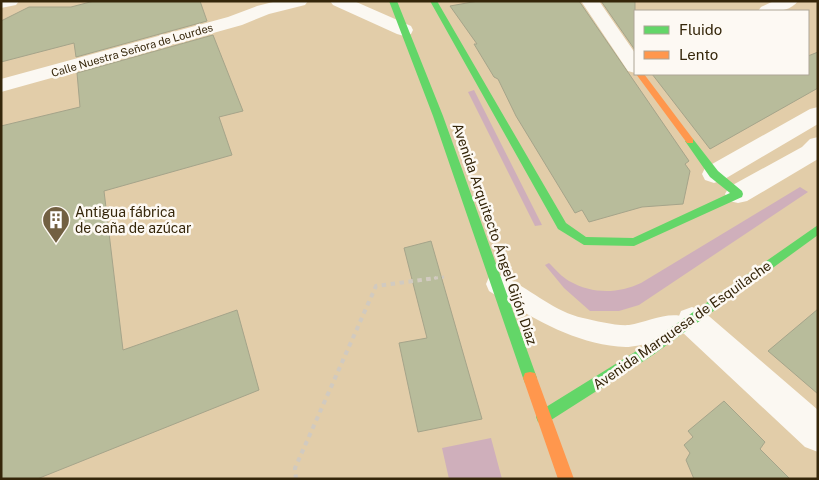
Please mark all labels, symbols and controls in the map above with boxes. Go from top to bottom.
legend [634,10,809,75]
street label: Calle Nuestra Señora de Lourdes [50,21,215,79]
text: Fluido [679,21,722,38]
text: Lento [679,46,718,63]
street label: Avenida Arquitecto Ángel Gijón Díaz [449,121,542,347]
place label: Antigua fábrica de caña de azúcar [75,204,192,236]
building icon: Antigua fábrica de caña de azúcar [41,205,71,244]
street label: Avenida Marquesa de Esquilache [590,257,774,393]

